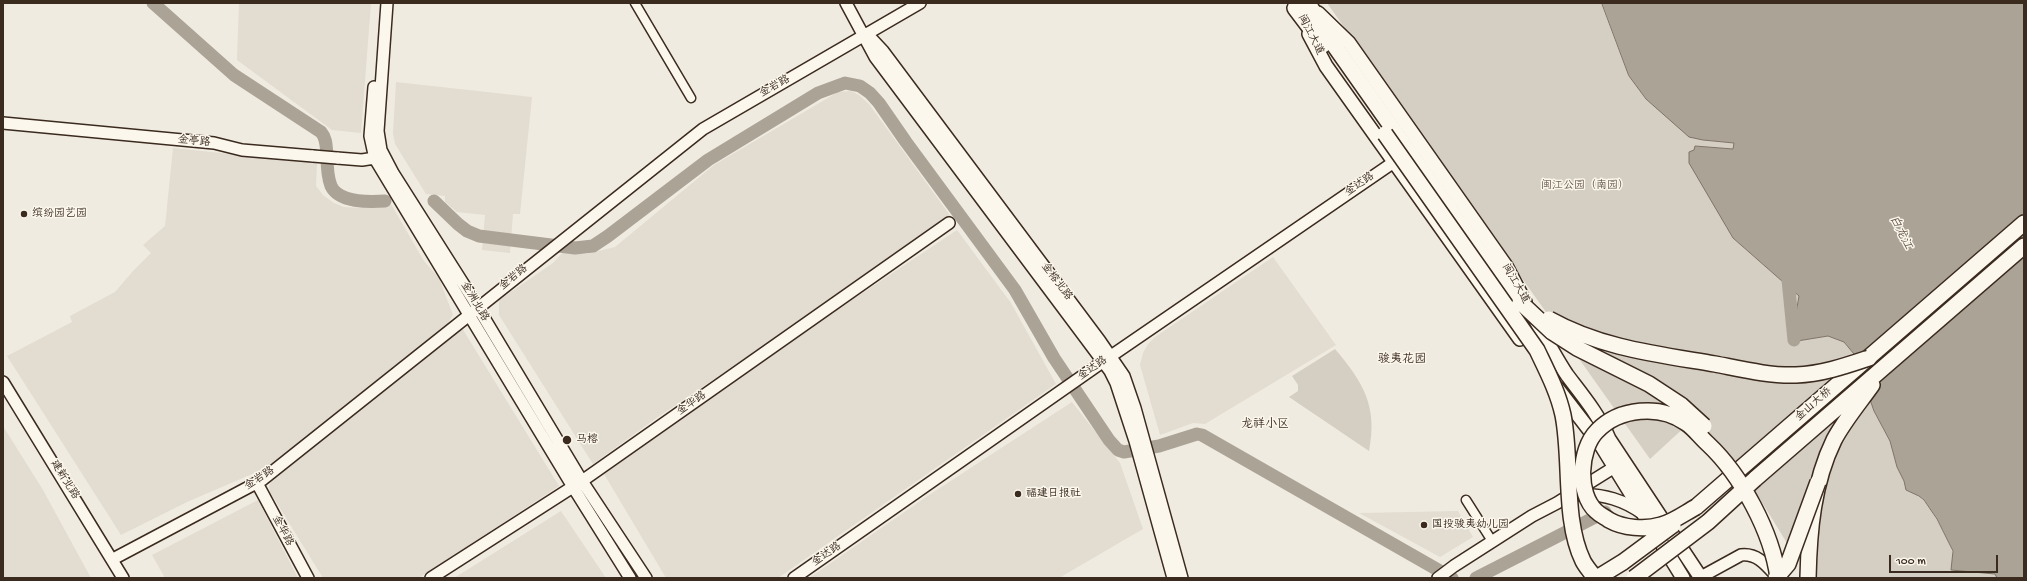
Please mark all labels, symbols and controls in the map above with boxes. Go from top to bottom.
street label: 闽江大道 [1294,12,1326,58]
street label: 金岩路 [757,73,793,101]
street label: 金亭路 [177,134,211,150]
street label: 金达路 [1343,170,1377,200]
park label: 闽江公园（南园） [1541,179,1629,193]
place label: 缤纷园艺园 [32,207,87,221]
marker: 缤纷园艺园 [19,209,29,219]
water label: 白龙江 [1885,214,1915,252]
street label: 金榕北路 [1037,260,1075,304]
street label: 金岩路 [497,262,531,294]
street label: 闽江大道 [1498,262,1532,306]
street label: 金洲北路 [457,280,491,324]
district label: 骏夷花园 [1378,353,1426,367]
street label: 金达路 [1076,354,1110,384]
street label: 金山大桥 [1793,386,1835,424]
street label: 金华路 [675,389,709,419]
district label: 龙祥小区 [1241,418,1289,432]
place label: 马榕 [576,433,598,447]
marker: 马榕 [561,434,573,446]
street label: 建新北路 [47,458,81,502]
street label: 金岩路 [243,464,277,494]
place label: 福建日报社 [1026,487,1081,501]
marker: 福建日报社 [1013,489,1023,499]
street label: 金华路 [268,513,296,549]
place label: 国投骏夷幼儿园 [1432,518,1509,532]
marker: 国投骏夷幼儿园 [1419,520,1429,530]
street label: 金达路 [810,540,844,570]
scale bar [1891,547,2000,573]
text: 100 m [1896,555,1926,569]

